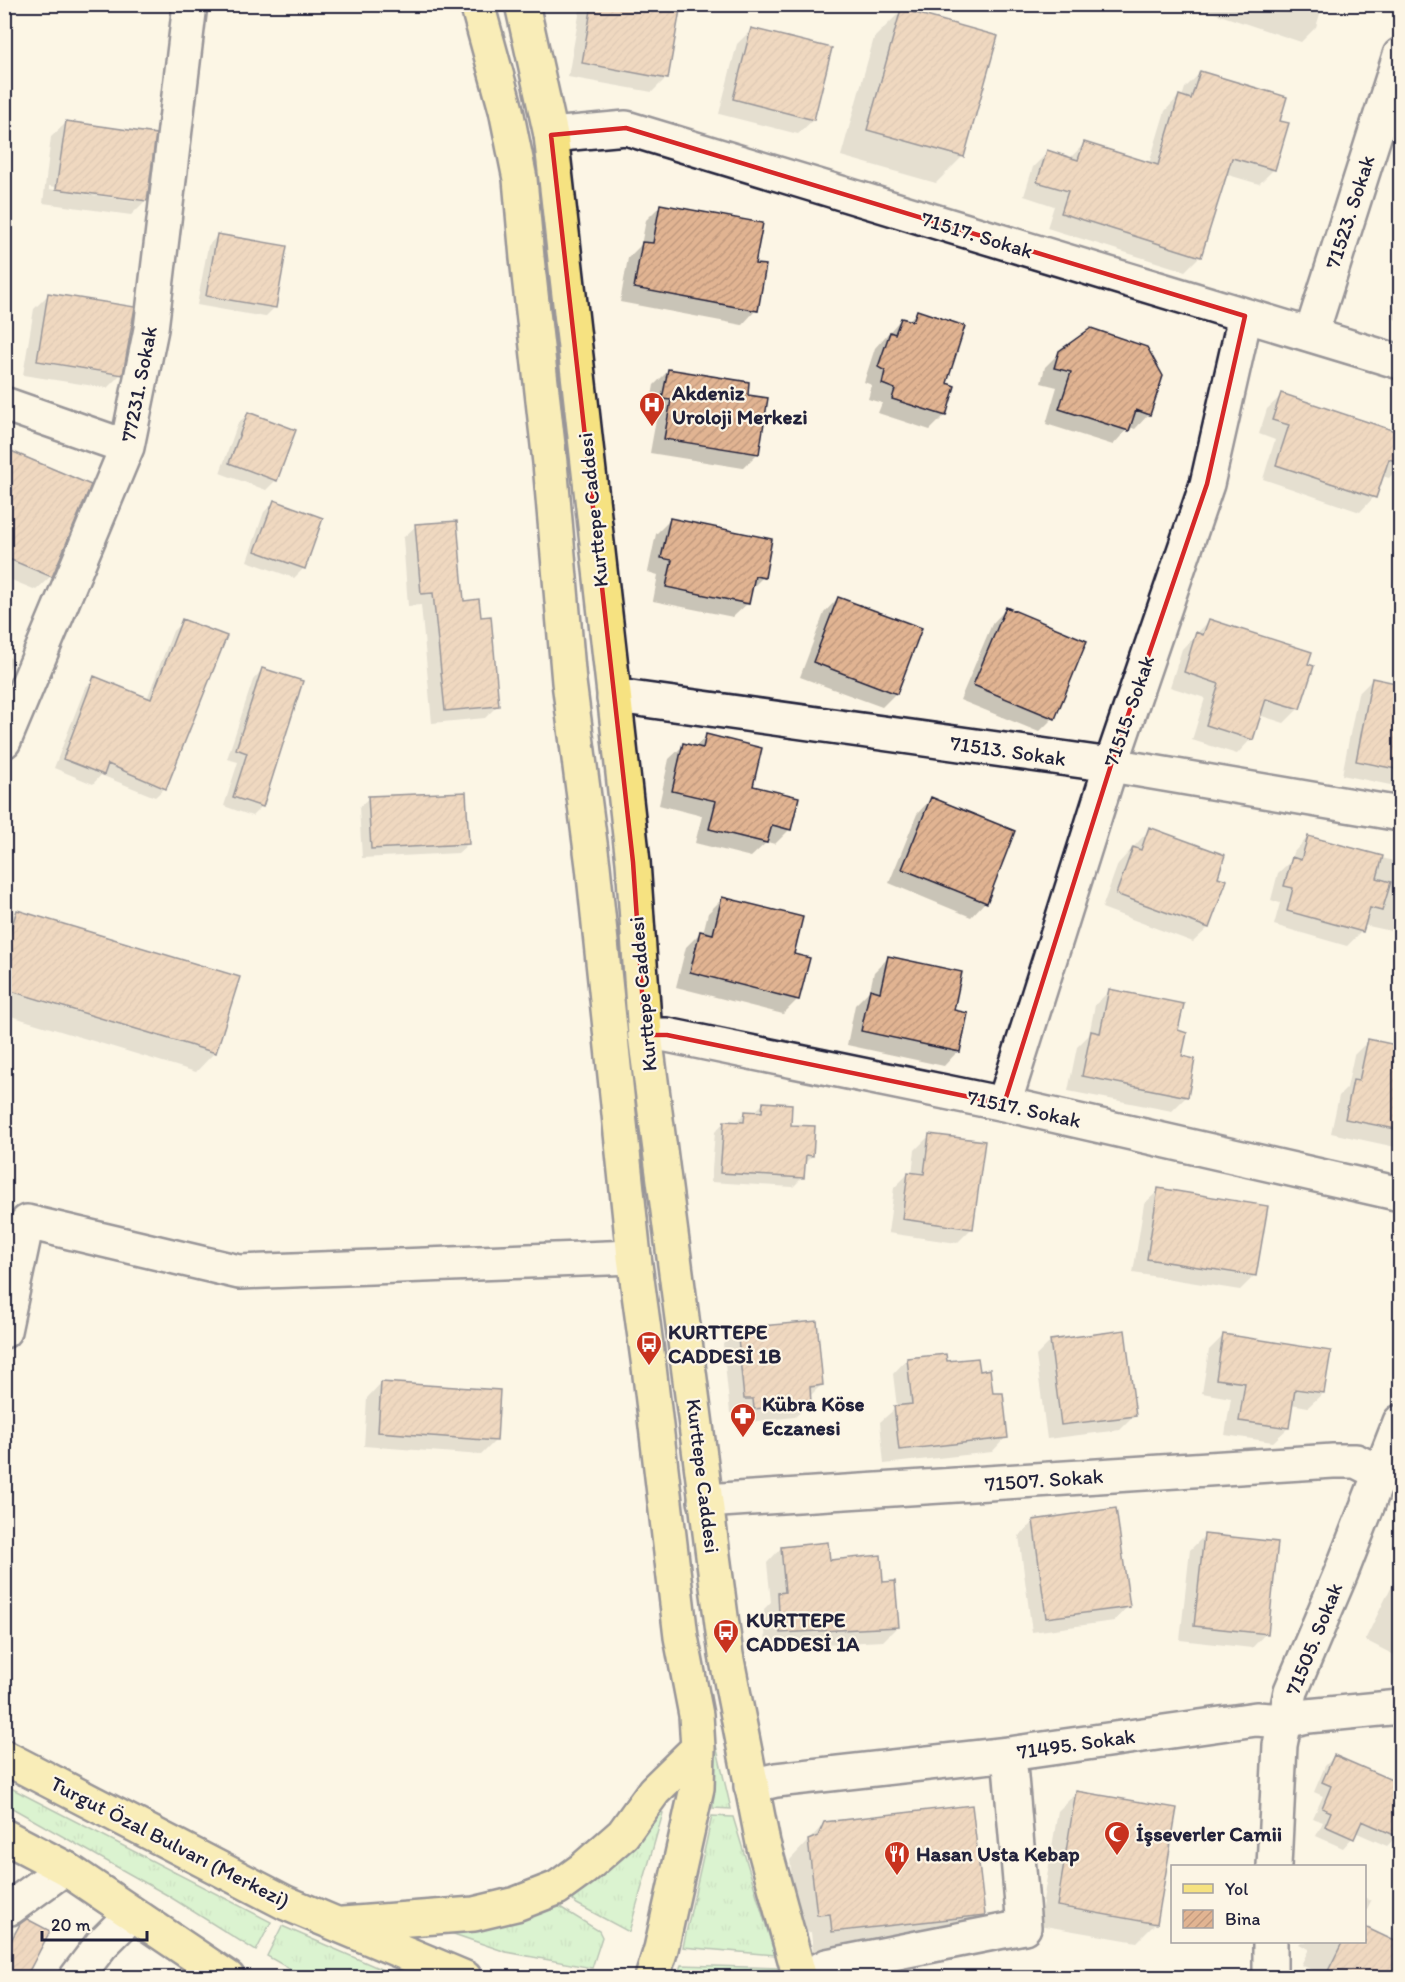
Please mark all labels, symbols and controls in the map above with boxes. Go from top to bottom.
street label: 71523. Sokak [1319,152,1380,272]
street label: 71517. Sokak [918,206,1036,263]
street label: 77231. Sokak [115,324,162,444]
place label: Akdeniz Uroloji Merkezi [671,380,808,430]
hospital icon: Akdeniz Uroloji Merkezi [637,390,667,428]
street label: Kurttepe Caddesi [572,432,613,589]
street label: 71515. Sokak [1098,652,1159,770]
street label: 71513. Sokak [949,730,1068,771]
street label: Kurttepe Caddesi [623,916,662,1073]
street label: 71517. Sokak [965,1084,1084,1133]
place label: KURTTEPE CADDESİ 1B [668,1319,781,1368]
bus stop icon: KURTTEPE CADDESİ 1B [634,1329,664,1367]
place label: Kübra Köse Eczanesi [762,1391,865,1440]
street label: Kurttepe Caddesi [682,1397,725,1555]
pharmacy icon: Kübra Köse Eczanesi [728,1401,758,1439]
street label: 71507. Sokak [984,1463,1104,1496]
street label: 71505. Sokak [1280,1578,1348,1699]
place label: KURTTEPE CADDESİ 1A [746,1607,860,1656]
bus stop icon: KURTTEPE CADDESİ 1A [711,1617,741,1655]
street label: 71495. Sokak [1015,1723,1137,1764]
street label: Turgut Özal Bulvarı (Merkezi) [46,1770,294,1913]
mosque icon: İşseverler Camii [1102,1819,1132,1857]
place label: İşseverler Camii [1136,1821,1282,1847]
restaurant icon: Hasan Usta Kebap [882,1839,912,1877]
place label: Hasan Usta Kebap [916,1841,1080,1867]
legend [1171,1865,1366,1943]
text: Yol [1225,1878,1248,1900]
scale bar [42,1904,147,1942]
text: Bina [1225,1908,1260,1930]
text: 20 m [51,1914,91,1936]

